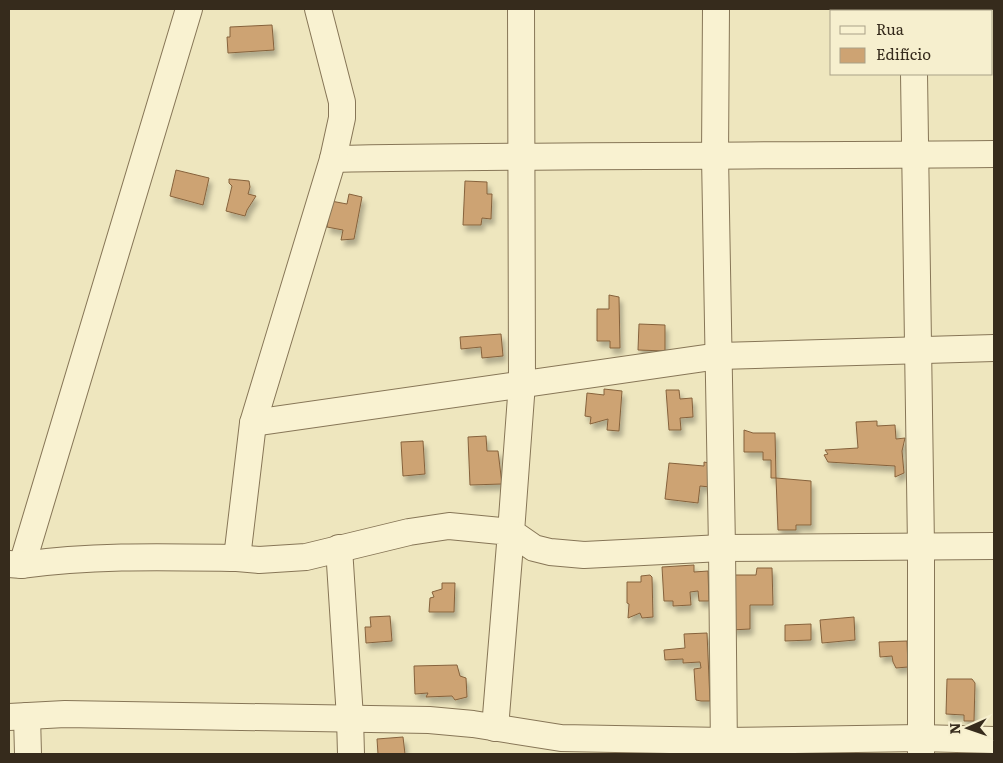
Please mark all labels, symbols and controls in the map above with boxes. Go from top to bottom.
legend [830,10,993,75]
text: Rua [876,17,905,40]
text: Edifício [876,42,931,65]
north arrow [943,703,993,753]
text: N [944,722,964,735]

